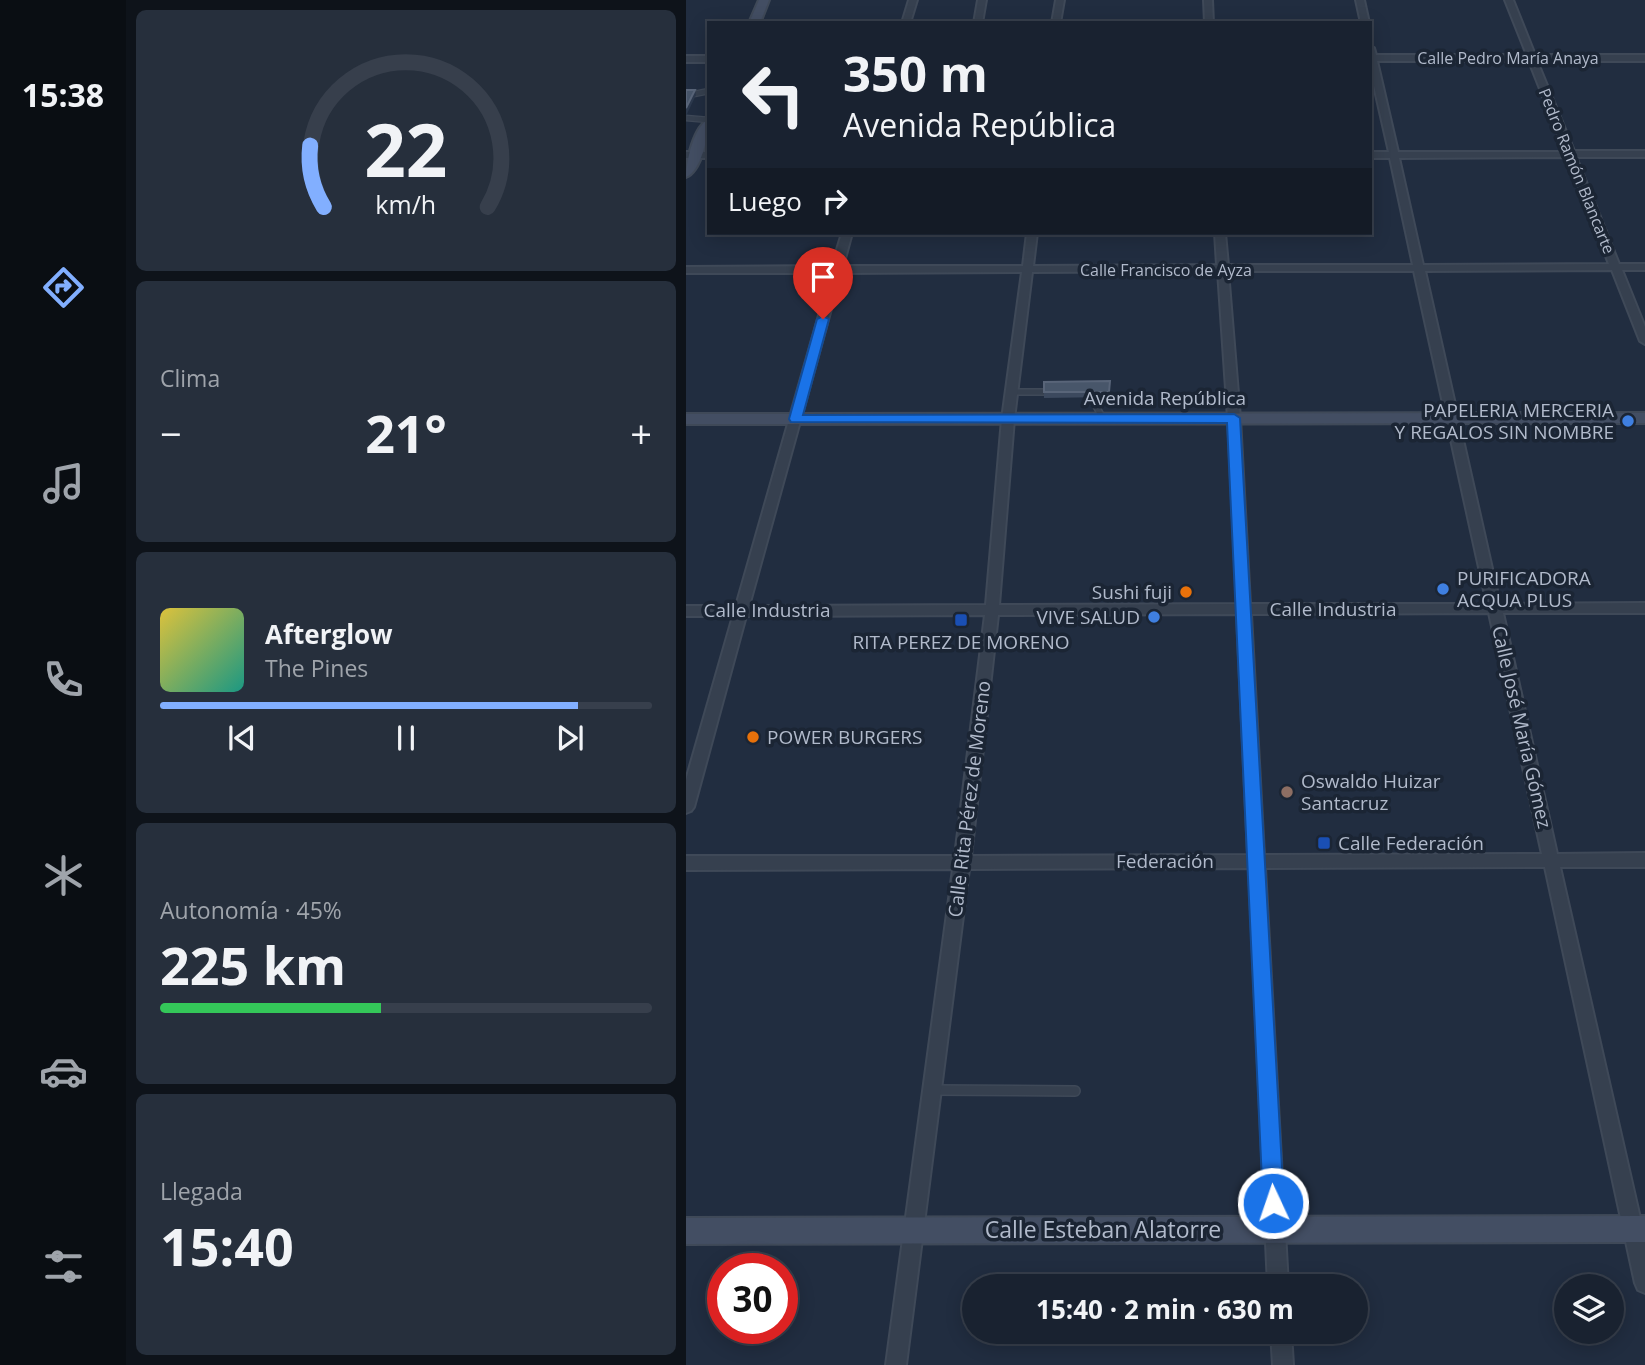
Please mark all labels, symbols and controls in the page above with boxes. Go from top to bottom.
text: 350 m [843,40,988,106]
street label: Calle Pedro María Anaya [1417,47,1599,69]
icon: left [728,49,819,140]
text: 15:38 [22,73,104,116]
street label: Pedro Ramón Blancarte [1534,85,1620,257]
text: 22 [364,99,448,198]
text: Avenida República [843,103,1116,146]
icon: right [816,182,854,220]
text: Luego [728,183,802,219]
text: km/h [376,186,436,220]
pin [793,247,853,319]
icon: arrive [804,258,842,296]
street label: Calle Francisco de Ayza [1080,259,1252,281]
icon: directions [39,263,88,312]
text: Clima [160,362,220,394]
street label: Avenida República [1084,385,1246,411]
text: 21° [365,397,447,468]
place label: PAPELERIA MERCERIA Y REGALOS SIN NOMBRE [1395,397,1614,445]
text: − [160,407,182,459]
text: + [630,407,652,459]
marker: PAPELERIA MERCERIA Y REGALOS SIN NOMBRE [1620,413,1636,429]
icon: music [39,459,88,508]
place label: PURIFICADORA ACQUA PLUS [1457,565,1591,613]
place label: Sushi fuji [1092,579,1172,605]
marker: PURIFICADORA ACQUA PLUS [1435,581,1451,597]
marker: Sushi fuji [1178,584,1194,600]
street label: Calle Industria [1270,596,1396,622]
street label: Calle Industria [704,597,830,623]
place label: VIVE SALUD [1037,604,1140,630]
marker: VIVE SALUD [1146,609,1162,625]
marker: RITA PEREZ DE MORENO [953,612,969,628]
text: Afterglow [265,616,392,652]
street label: Calle José María Gómez [1486,623,1558,831]
place label: RITA PEREZ DE MORENO [852,629,1070,655]
text: The Pines [265,652,368,684]
icon: phone [39,655,88,704]
street label: Calle Rita Pérez de Moreno [942,679,996,919]
icon: previous [223,719,261,757]
icon: pause [387,719,425,757]
icon: next [551,719,589,757]
place label: POWER BURGERS [767,724,922,750]
marker: POWER BURGERS [745,729,761,745]
place label: Oswaldo Huizar Santacruz [1301,768,1441,816]
marker: Oswaldo Huizar Santacruz [1279,784,1295,800]
place label: Calle Federación [1338,830,1484,856]
marker: Calle Federación [1316,835,1332,851]
street label: Federación [1116,848,1214,874]
icon: climate [39,851,88,900]
text: Autonomía · 45% [160,894,342,926]
text: 225 km [160,929,346,1000]
icon: car [39,1047,88,1096]
position arrow [1236,1166,1310,1240]
text: Llegada [160,1175,243,1207]
text: 15:40 [160,1210,294,1281]
street label: Calle Esteban Alatorre [985,1213,1221,1245]
icon: filters [39,1242,88,1291]
speed limit sign: 30 [707,1253,798,1344]
map controls [1554,1274,1624,1344]
button: layers [1554,1274,1624,1344]
text: 15:40 · 2 min · 630 m [1036,1291,1294,1327]

